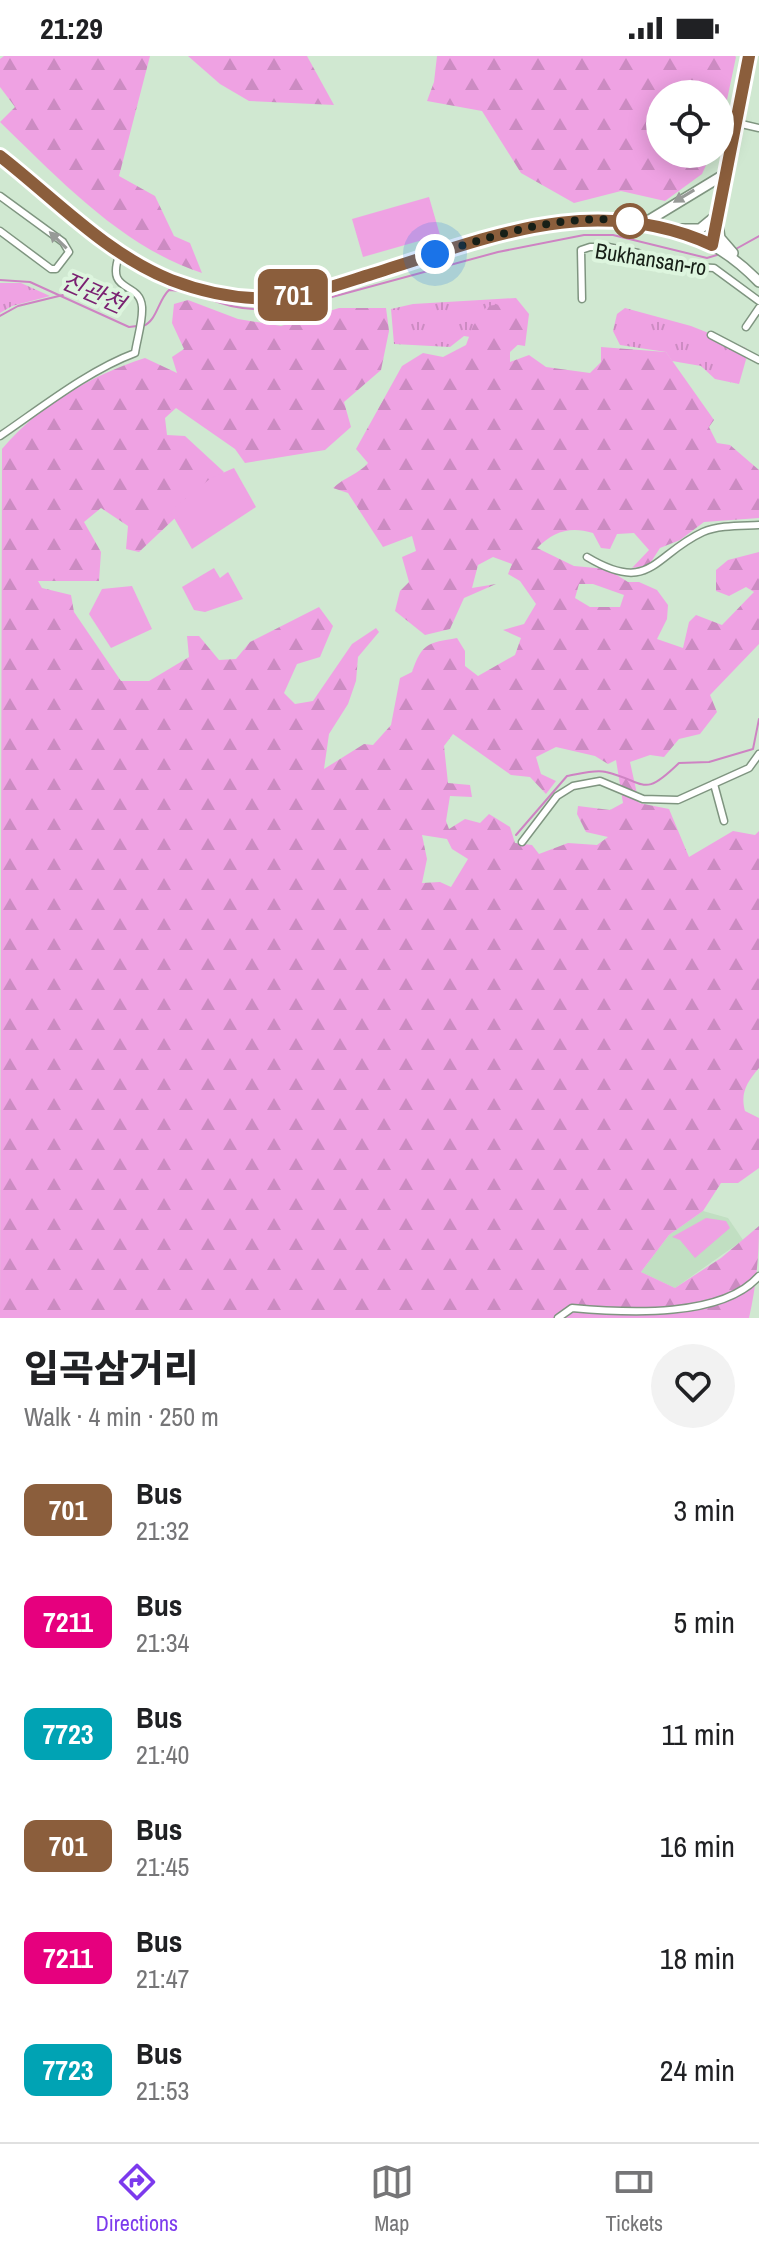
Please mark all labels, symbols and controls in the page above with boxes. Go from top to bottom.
text: 21:29 [40,8,103,48]
map controls [646,80,734,168]
button: locate [646,80,734,168]
one-way arrow [673,189,695,203]
unlabelled marker [613,204,647,238]
one-way arrow [49,232,68,250]
your location [415,234,455,274]
street label: Bukhansan-ro [593,235,709,283]
water label: 진관천 [57,264,133,321]
line badge: 701 [247,269,339,321]
text: 701 [274,276,312,314]
text: 입곡삼거리 [24,1343,199,1394]
button: heart [651,1344,735,1428]
text: Walk · 4 min · 250 m [24,1399,219,1434]
text: Bus [136,1473,182,1513]
text: 3 min [673,1490,735,1530]
text: 701 [49,1491,87,1529]
text: 21:32 [136,1513,189,1548]
text: Bus [136,1585,182,1625]
text: 5 min [673,1602,735,1642]
text: 7211 [43,1603,93,1641]
text: 21:34 [136,1625,189,1660]
text: Bus [136,1697,182,1737]
text: 11 min [662,1714,735,1754]
text: 7723 [42,1715,94,1753]
text: 21:40 [136,1737,189,1772]
text: Bus [136,1809,182,1849]
text: 16 min [660,1826,735,1866]
text: 701 [49,1827,87,1865]
text: 21:45 [136,1849,189,1884]
text: Bus [136,1921,182,1961]
text: 18 min [660,1938,735,1978]
text: 7211 [43,1939,93,1977]
text: 21:47 [136,1961,189,1996]
text: Bus [136,2033,182,2073]
text: 24 min [660,2050,735,2090]
text: 7723 [42,2051,94,2089]
text: 21:53 [136,2073,189,2108]
tab: Directions [96,2160,178,2238]
tab: Map [370,2160,414,2238]
tab: Tickets [605,2160,663,2238]

